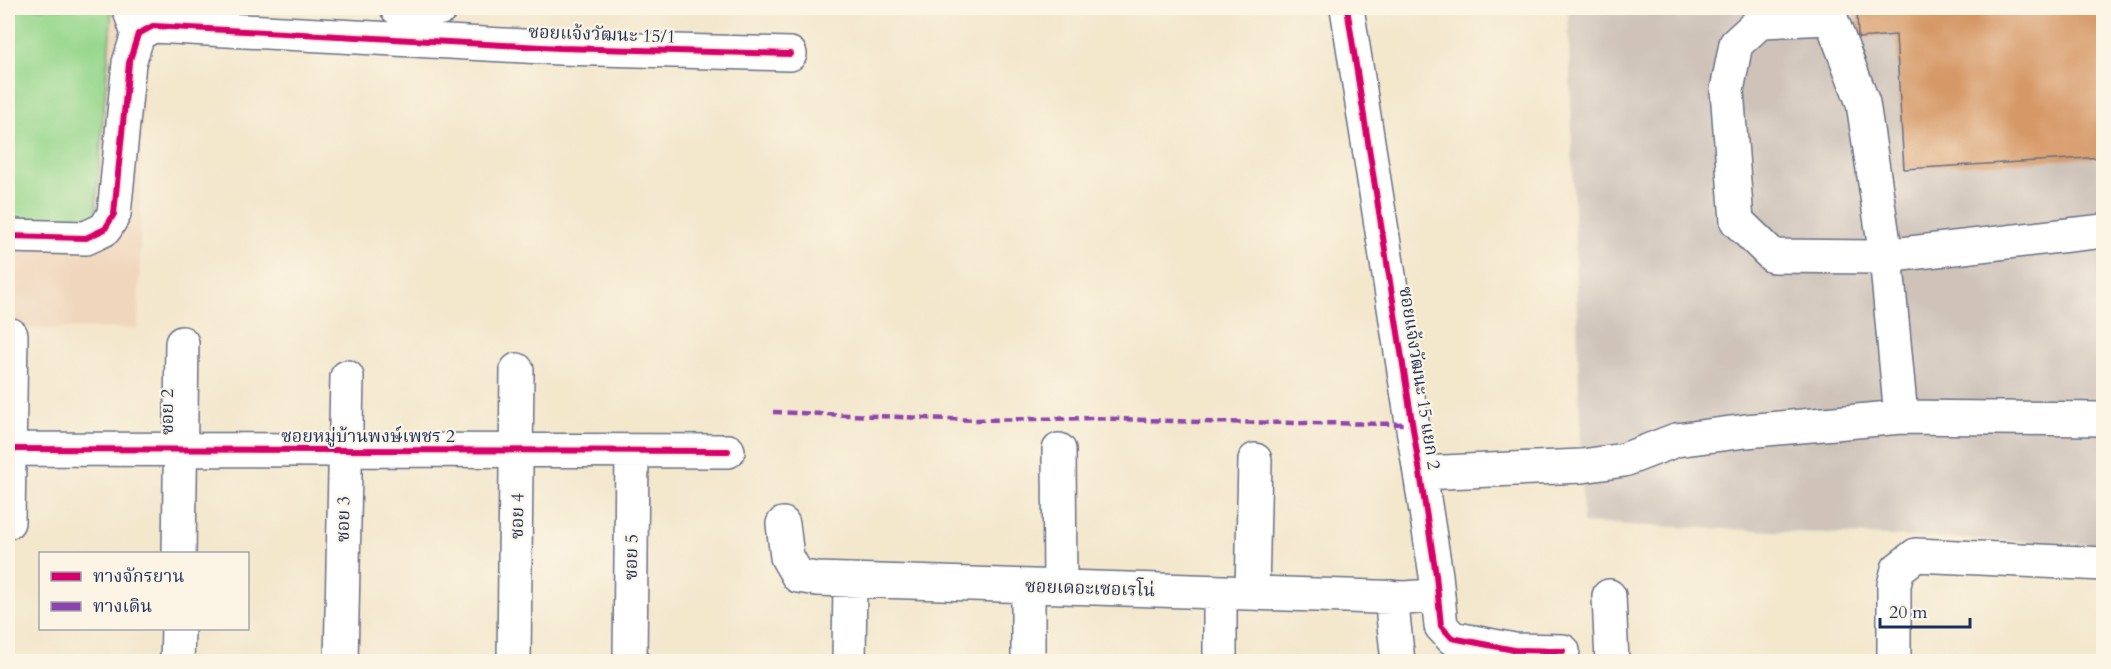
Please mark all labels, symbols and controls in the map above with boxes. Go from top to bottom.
street label: ซอยแจ้งวัฒนะ 15/1 [528,19,676,50]
street label: ซอยแจ้งวัฒนะ 15 แยก 2 [1393,285,1446,471]
street label: ซอย 2 [155,389,180,435]
street label: ซอยหมู่บ้านพงษ์เพชร 2 [281,424,455,449]
street label: ซอย 4 [505,493,530,539]
street label: ซอย 3 [331,496,356,542]
street label: ซอย 5 [619,534,644,580]
legend [39,552,249,630]
text: ทางจักรยาน [93,564,184,589]
street label: ซอยเดอะเซอเรโน่ [1024,573,1156,603]
scale bar [1880,591,1970,629]
text: ทางเดิน [93,594,152,619]
text: 20 m [1889,600,1928,625]

